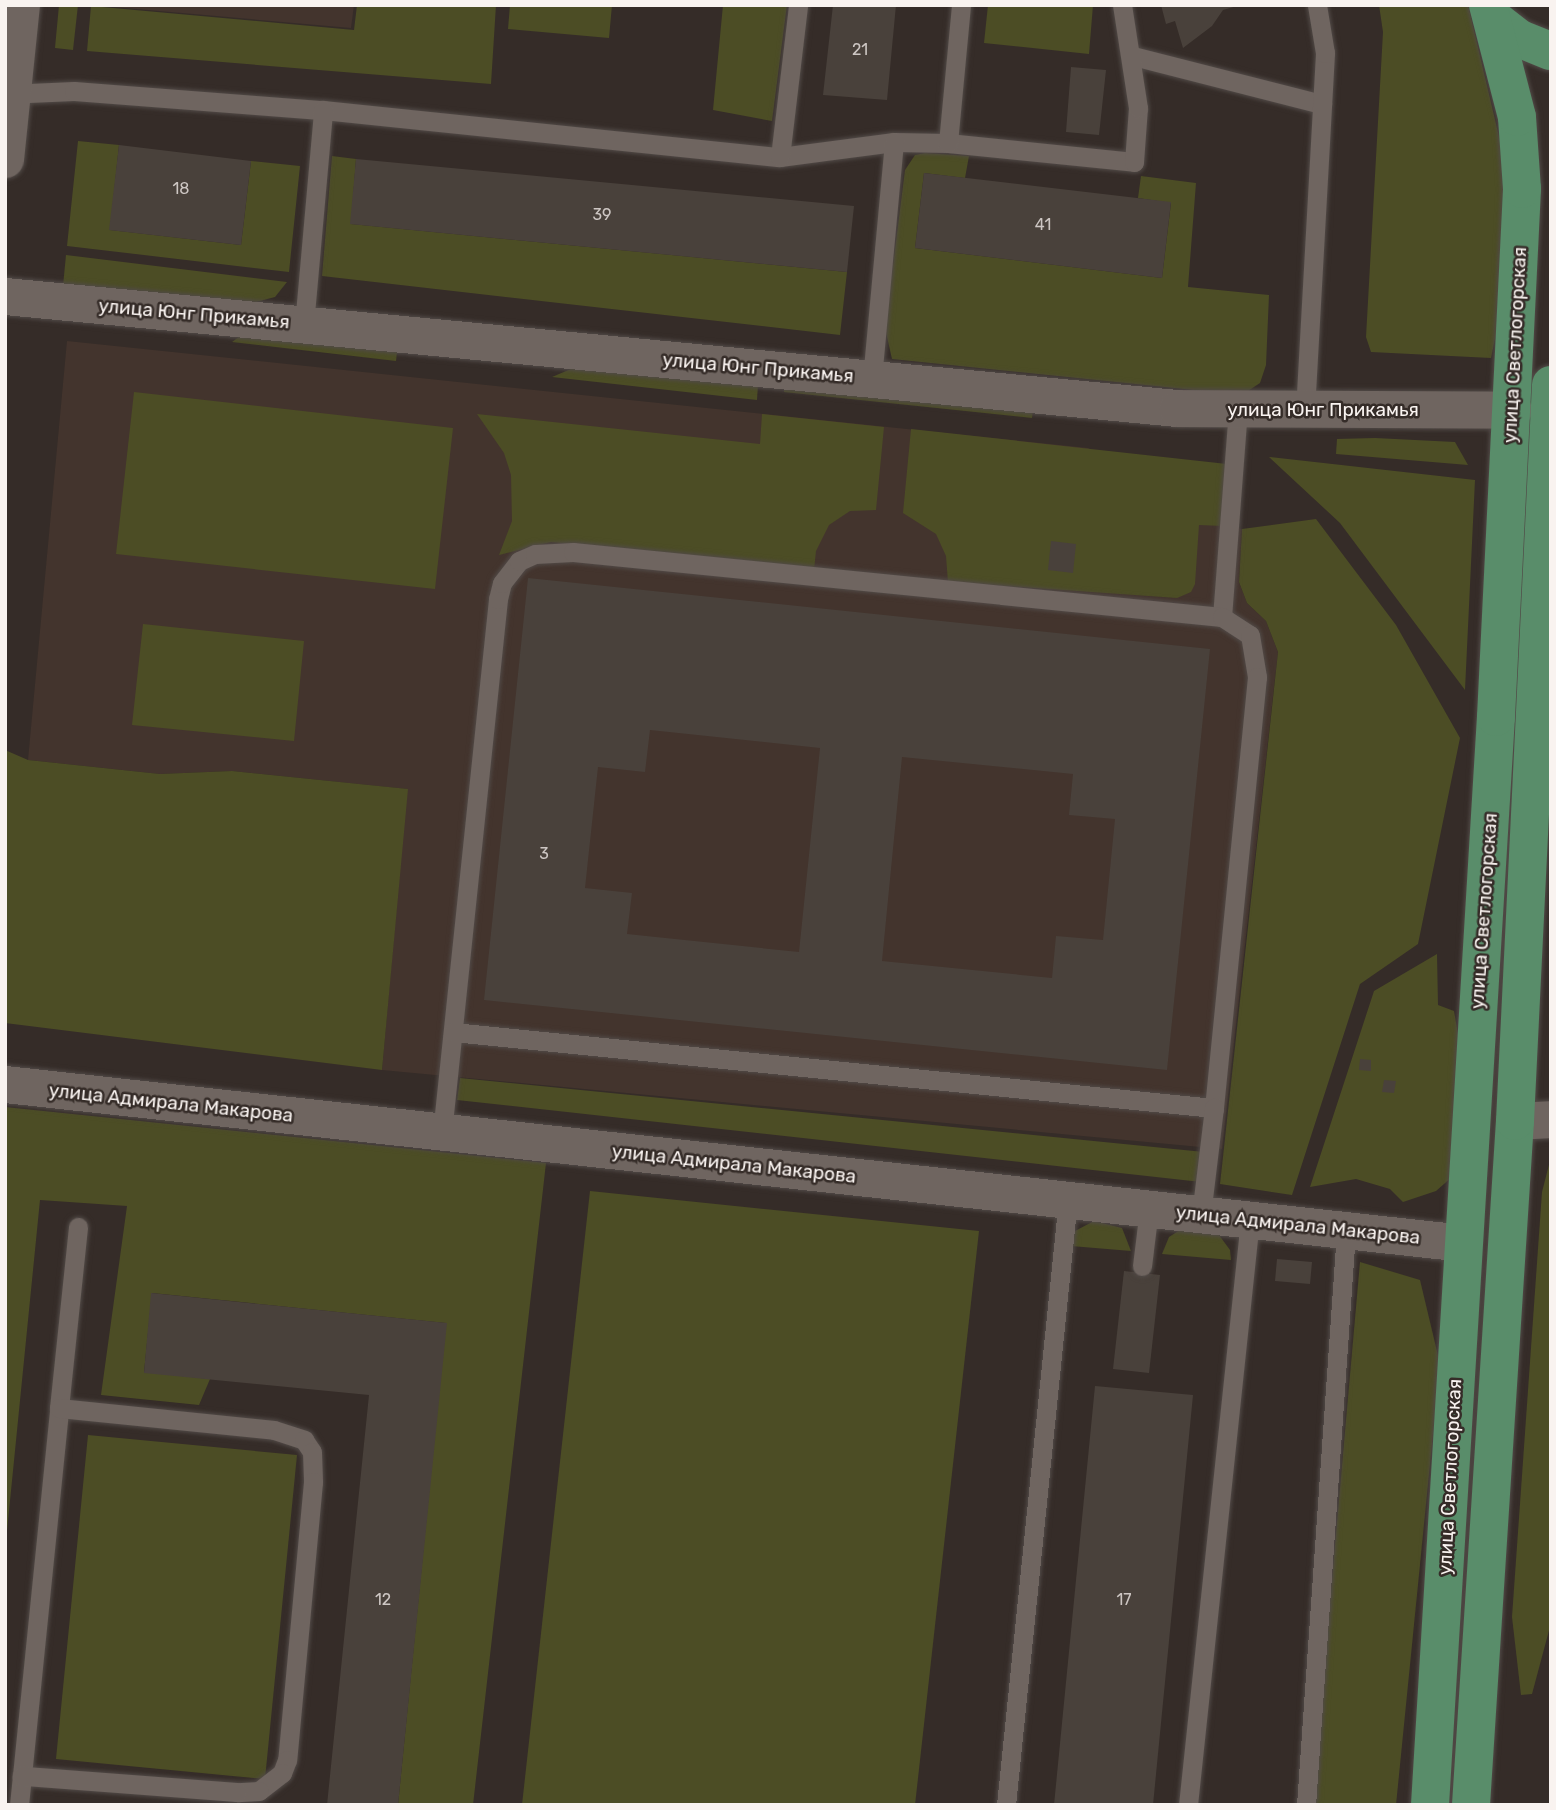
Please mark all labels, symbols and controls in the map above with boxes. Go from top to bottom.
house number: 21 [852,40,868,60]
house number: 18 [172,179,190,199]
house number: 39 [592,205,612,225]
house number: 41 [1035,215,1051,235]
street label: улица Светлогорская [1498,246,1532,444]
street label: улица Юнг Прикамья [98,294,290,334]
street label: улица Юнг Прикамья [662,348,854,388]
street label: улица Юнг Прикамья [1227,399,1419,421]
street label: улица Светлогорская [1466,812,1502,1010]
house number: 3 [539,844,549,864]
street label: улица Адмирала Макарова [48,1079,294,1127]
street label: улица Адмирала Макарова [611,1140,857,1188]
street label: улица Адмирала Макарова [1175,1201,1421,1249]
street label: улица Светлогорская [1433,1378,1467,1576]
house number: 12 [375,1590,391,1610]
house number: 17 [1116,1590,1132,1610]

